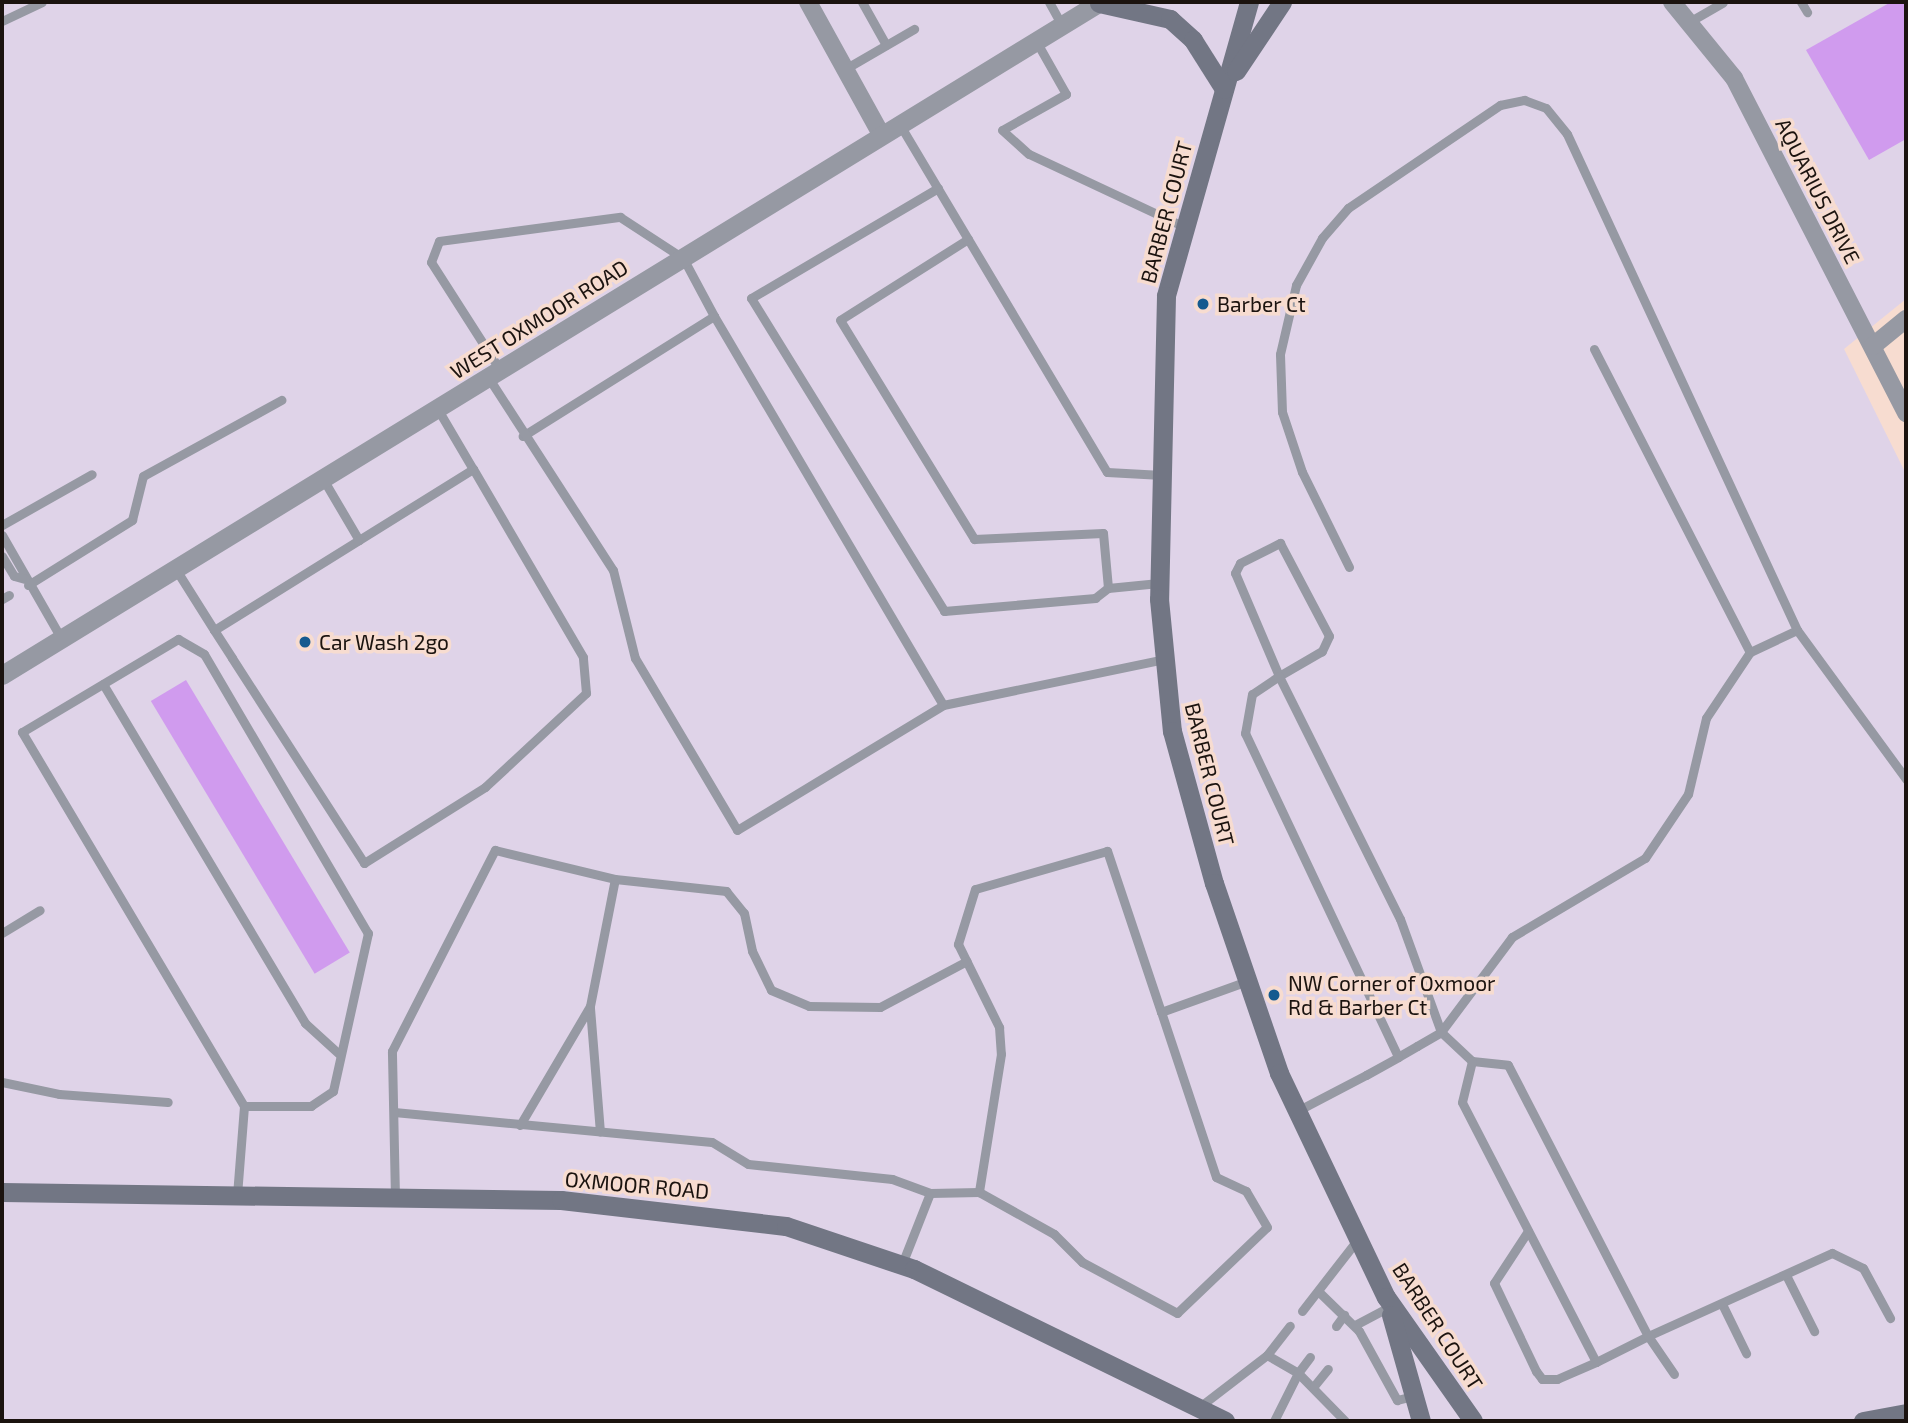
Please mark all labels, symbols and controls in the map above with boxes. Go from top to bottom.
street label: AQUARIUS DRIVE [1770,114,1866,268]
street label: BARBER COURT [1135,138,1197,286]
street label: WEST OXMOOR ROAD [445,254,633,384]
place label: Barber Ct [1217,291,1306,317]
marker: Barber Ct [1195,296,1211,312]
place label: Car Wash 2go [319,629,450,655]
marker: Car Wash 2go [297,634,313,650]
street label: BARBER COURT [1180,700,1240,848]
place label: NW Corner of Oxmoor Rd & Barber Ct [1288,970,1497,1020]
marker: NW Corner of Oxmoor Rd & Barber Ct [1266,987,1282,1003]
street label: OXMOOR ROAD [564,1166,710,1204]
street label: BARBER COURT [1388,1258,1488,1394]

